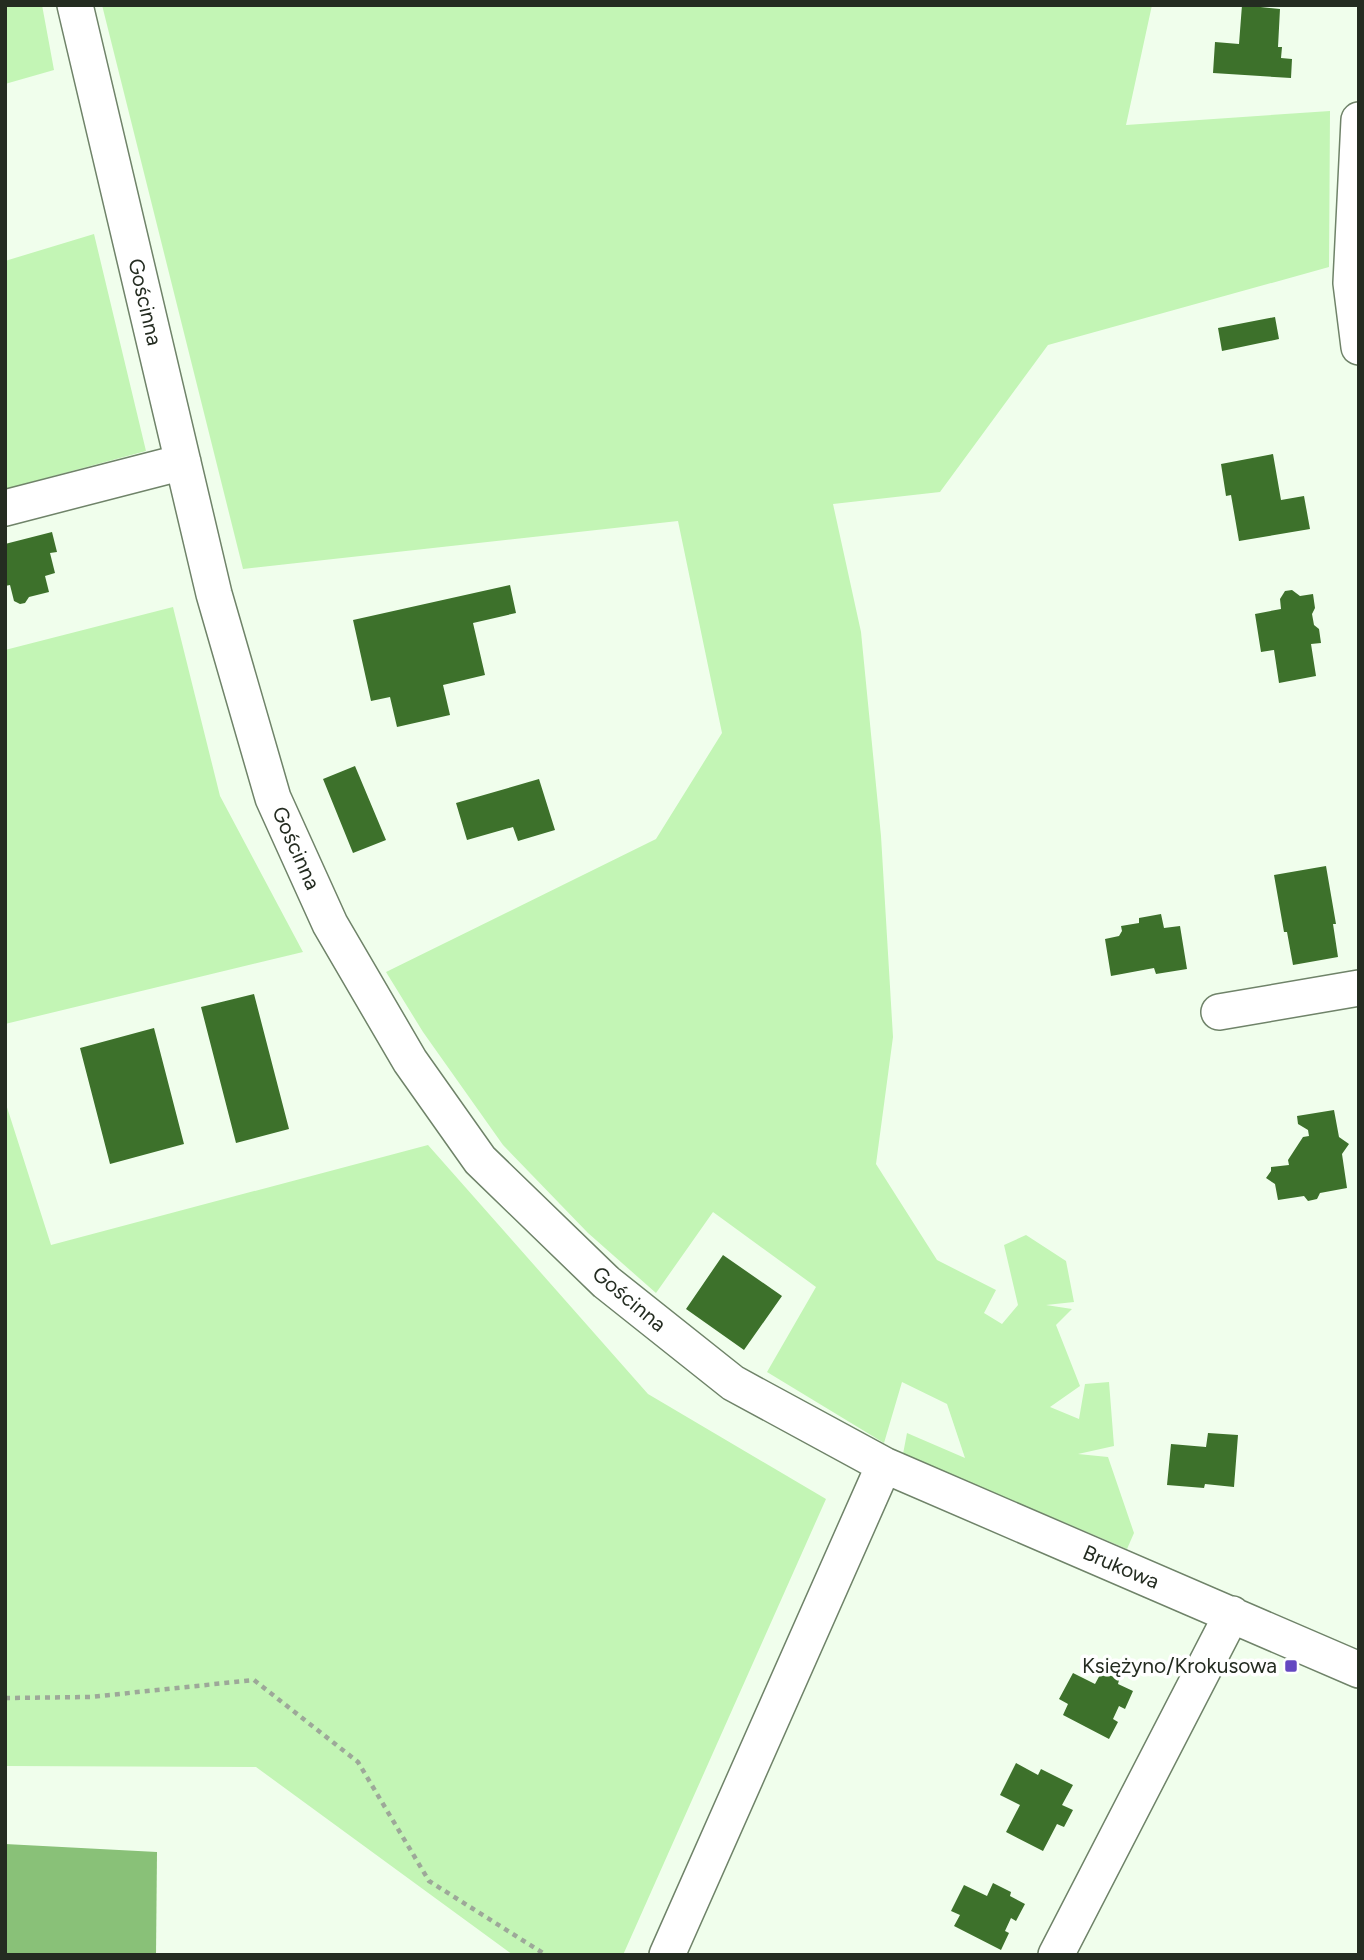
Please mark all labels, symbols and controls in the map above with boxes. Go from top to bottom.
street label: Gościnna [123,256,168,348]
street label: Gościnna [267,802,326,893]
street label: Gościnna [587,1261,671,1337]
street label: Brukowa [1079,1539,1163,1594]
place label: Księżyno/Krokusowa [1082,1653,1277,1678]
marker: Księżyno/Krokusowa [1283,1658,1299,1674]

